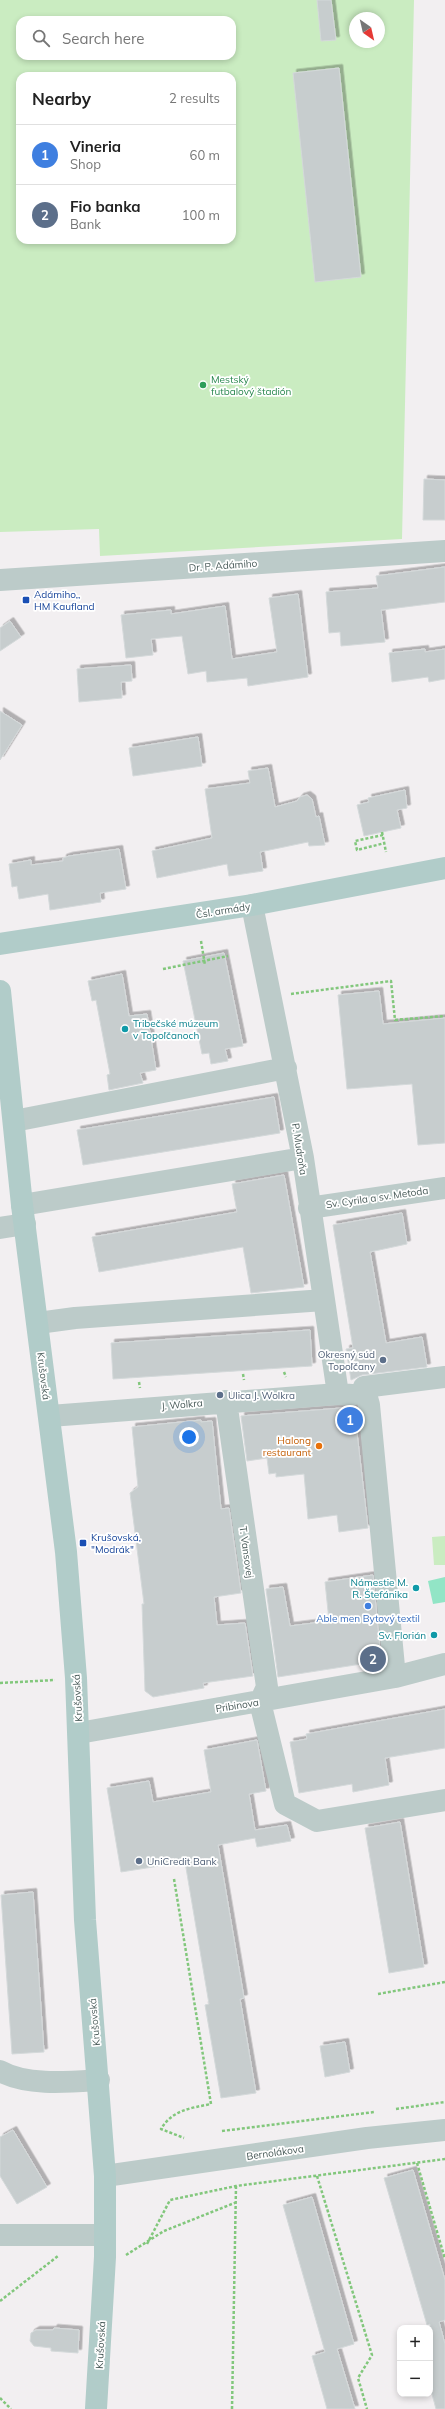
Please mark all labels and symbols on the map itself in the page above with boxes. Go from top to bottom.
north arrow [349,12,385,48]
place label: Mestský futbalový štadión [211,373,292,398]
marker: Mestský futbalový štadión [198,380,208,390]
street label: Dr. P. Adámiho [188,557,258,574]
place label: Adámiho,, HM Kaufland [34,588,95,613]
marker: Adámiho,, HM Kaufland [21,595,31,605]
street label: Čsl. armády [195,900,252,921]
place label: Tribečské múzeum v Topoľčanoch [133,1017,219,1042]
marker: Tribečské múzeum v Topoľčanoch [120,1024,130,1034]
street label: P. Mudroňa [289,1122,310,1176]
street label: Sv. Cyrila a sv. Metoda [325,1184,429,1211]
place label: Okresný súd Topoľčany [318,1348,376,1373]
street label: Krušovská [34,1352,53,1401]
marker: Okresný súd Topoľčany [378,1355,388,1365]
place label: Ulica J. Wolkra [228,1389,295,1402]
marker: Ulica J. Wolkra [215,1390,225,1400]
street label: J. Wolkra [161,1396,203,1413]
pin: 1 [337,1405,363,1435]
your location [179,1427,199,1447]
place label: Halong restaurant [263,1434,311,1459]
marker: Halong restaurant [314,1441,324,1451]
street label: T. Vansovej [236,1525,257,1579]
place label: Krušovská, "Modrák" [91,1531,141,1556]
marker: Krušovská, "Modrák" [78,1538,88,1548]
place label: Námestie M. R. Štefánika [351,1576,408,1601]
marker: Námestie M. R. Štefánika [411,1583,421,1593]
marker: Able men Bytový textil [363,1601,373,1611]
place label: Able men Bytový textil [316,1612,420,1625]
place label: Sv. Florián [379,1629,426,1642]
marker: Sv. Florián [429,1630,439,1640]
pin: 2 [360,1644,386,1674]
street label: Krušovská [70,1674,85,1722]
street label: Pribinova [215,1696,260,1715]
place label: UniCredit Bank [147,1855,218,1868]
marker: UniCredit Bank [134,1856,144,1866]
street label: Krušovská [86,1998,103,2046]
street label: Bernolákova [246,2142,305,2163]
street label: Krušovská [93,2321,108,2369]

